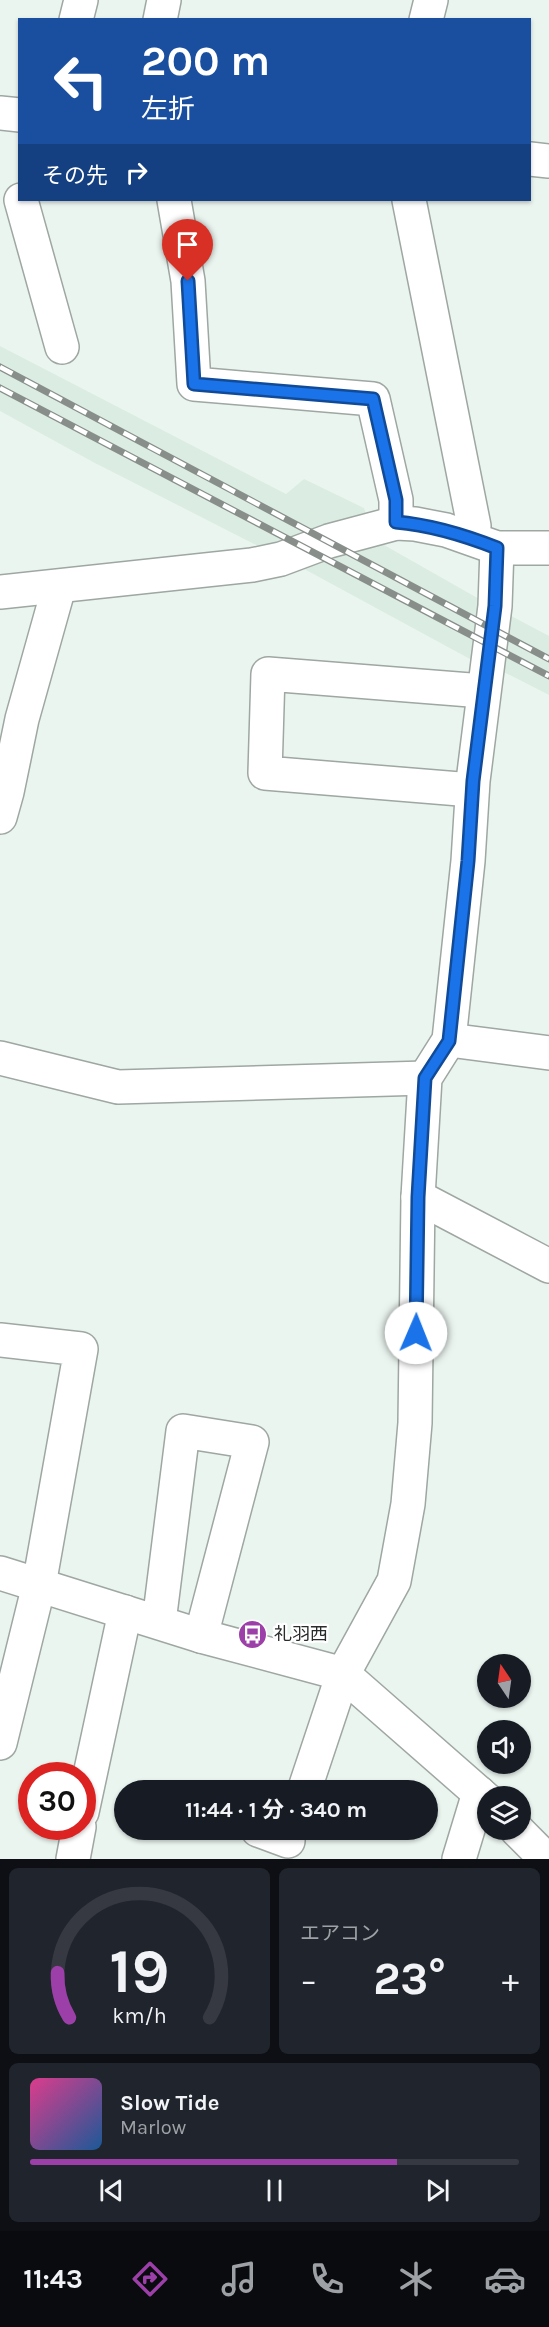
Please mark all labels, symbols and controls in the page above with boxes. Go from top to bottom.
text: 200 m [141,36,270,86]
icon: left [42,42,120,120]
text: 左折 [141,93,195,125]
icon: right [120,156,153,189]
text: その先 [42,163,108,189]
pin [162,219,213,281]
icon: arrive [171,228,204,261]
position arrow [384,1301,448,1365]
bus stop icon: 礼羽西 [237,1618,269,1650]
place label: 礼羽西 [274,1623,328,1645]
north arrow [477,1654,531,1708]
map controls [477,1654,531,1840]
button: sound [477,1720,531,1774]
speed limit sign: 30 [18,1762,96,1840]
button: layers [477,1786,531,1840]
text: 11:44 · 1 分 · 340 m [185,1797,367,1823]
text: エアコン [300,1922,380,1945]
text: 19 [109,1935,170,2008]
text: 23° [373,1953,446,2005]
text: − [300,1961,317,1999]
text: + [502,1961,519,1999]
text: km/h [112,2003,167,2028]
text: Slow Tide [120,2090,220,2116]
text: Marlow [120,2116,186,2139]
icon: previous [95,2174,128,2207]
icon: pause [258,2174,291,2207]
icon: next [421,2174,454,2207]
icon: directions [129,2258,171,2300]
icon: music [218,2258,260,2300]
icon: phone [306,2258,348,2300]
icon: climate [395,2258,437,2300]
icon: car [484,2258,526,2300]
text: 11:43 [23,2263,83,2295]

